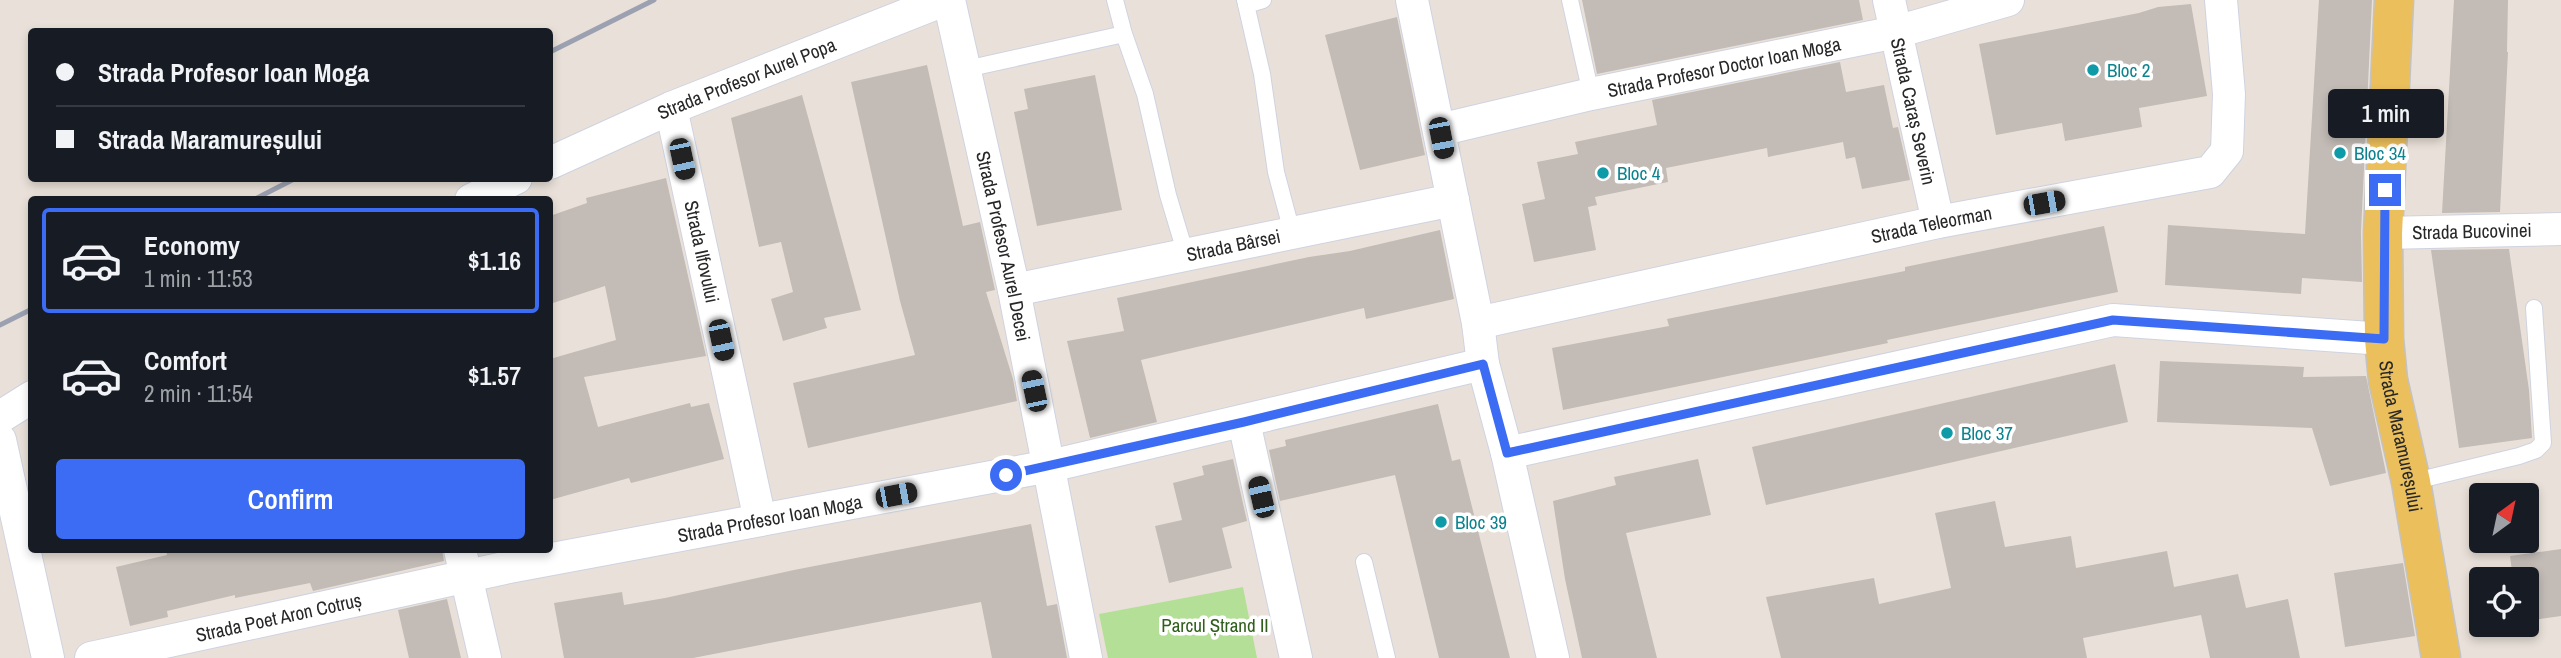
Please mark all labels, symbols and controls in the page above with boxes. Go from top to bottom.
street label: Strada Profesor Doctor Ioan Moga [1605,30,1843,103]
street label: Strada Profesor Aurel Popa [653,31,840,126]
street label: Strada Caraș Severin [1885,35,1942,187]
text: Strada Profesor Ioan Moga [98,55,369,90]
place label: Bloc 2 [2107,57,2150,83]
marker: Bloc 2 [2085,62,2101,78]
callout: 1 min [2327,88,2443,138]
text: 1 min [2362,98,2410,129]
car [1427,115,1456,161]
text: Strada Maramureșului [98,122,322,157]
car [668,136,697,182]
place label: Bloc 34 [2354,140,2406,166]
marker: Bloc 34 [2332,145,2348,161]
street label: Strada Profesor Aurel Decei [970,148,1037,343]
place label: Bloc 4 [1617,160,1661,186]
marker: Bloc 4 [1595,165,1611,181]
route end [2369,174,2401,206]
car [2022,189,2067,217]
street label: Strada Ilfovului [678,198,726,305]
street label: Strada Teleorman [1868,199,1994,249]
street label: Strada Bucovinei [2412,217,2532,245]
street label: Strada Bârsei [1184,223,1283,267]
text: Economy [144,228,240,263]
icon: car [60,229,123,292]
text: $1.16 [468,243,521,278]
text: 1 min · 11:53 [144,263,253,294]
car [707,317,736,363]
text: Comfort [144,343,227,378]
icon: car [60,344,123,407]
text: $1.57 [468,358,521,393]
street label: Strada Maramureșului [2373,359,2429,514]
car [1020,368,1049,414]
text: 2 min · 11:54 [144,378,253,409]
place label: Bloc 37 [1961,420,2013,446]
marker: Bloc 37 [1939,425,1955,441]
button: Confirm [56,459,525,539]
route start [990,459,1022,491]
car [1247,474,1276,520]
car [874,481,919,509]
north arrow [2469,483,2539,553]
map controls [2469,483,2539,637]
street label: Strada Profesor Ioan Moga [675,488,864,548]
place label: Bloc 39 [1455,509,1507,535]
marker: Bloc 39 [1433,514,1449,530]
button: locate [2469,567,2539,637]
street label: Strada Poet Aron Cotruș [193,586,364,648]
park label: Parcul Ștrand II [1161,612,1269,638]

